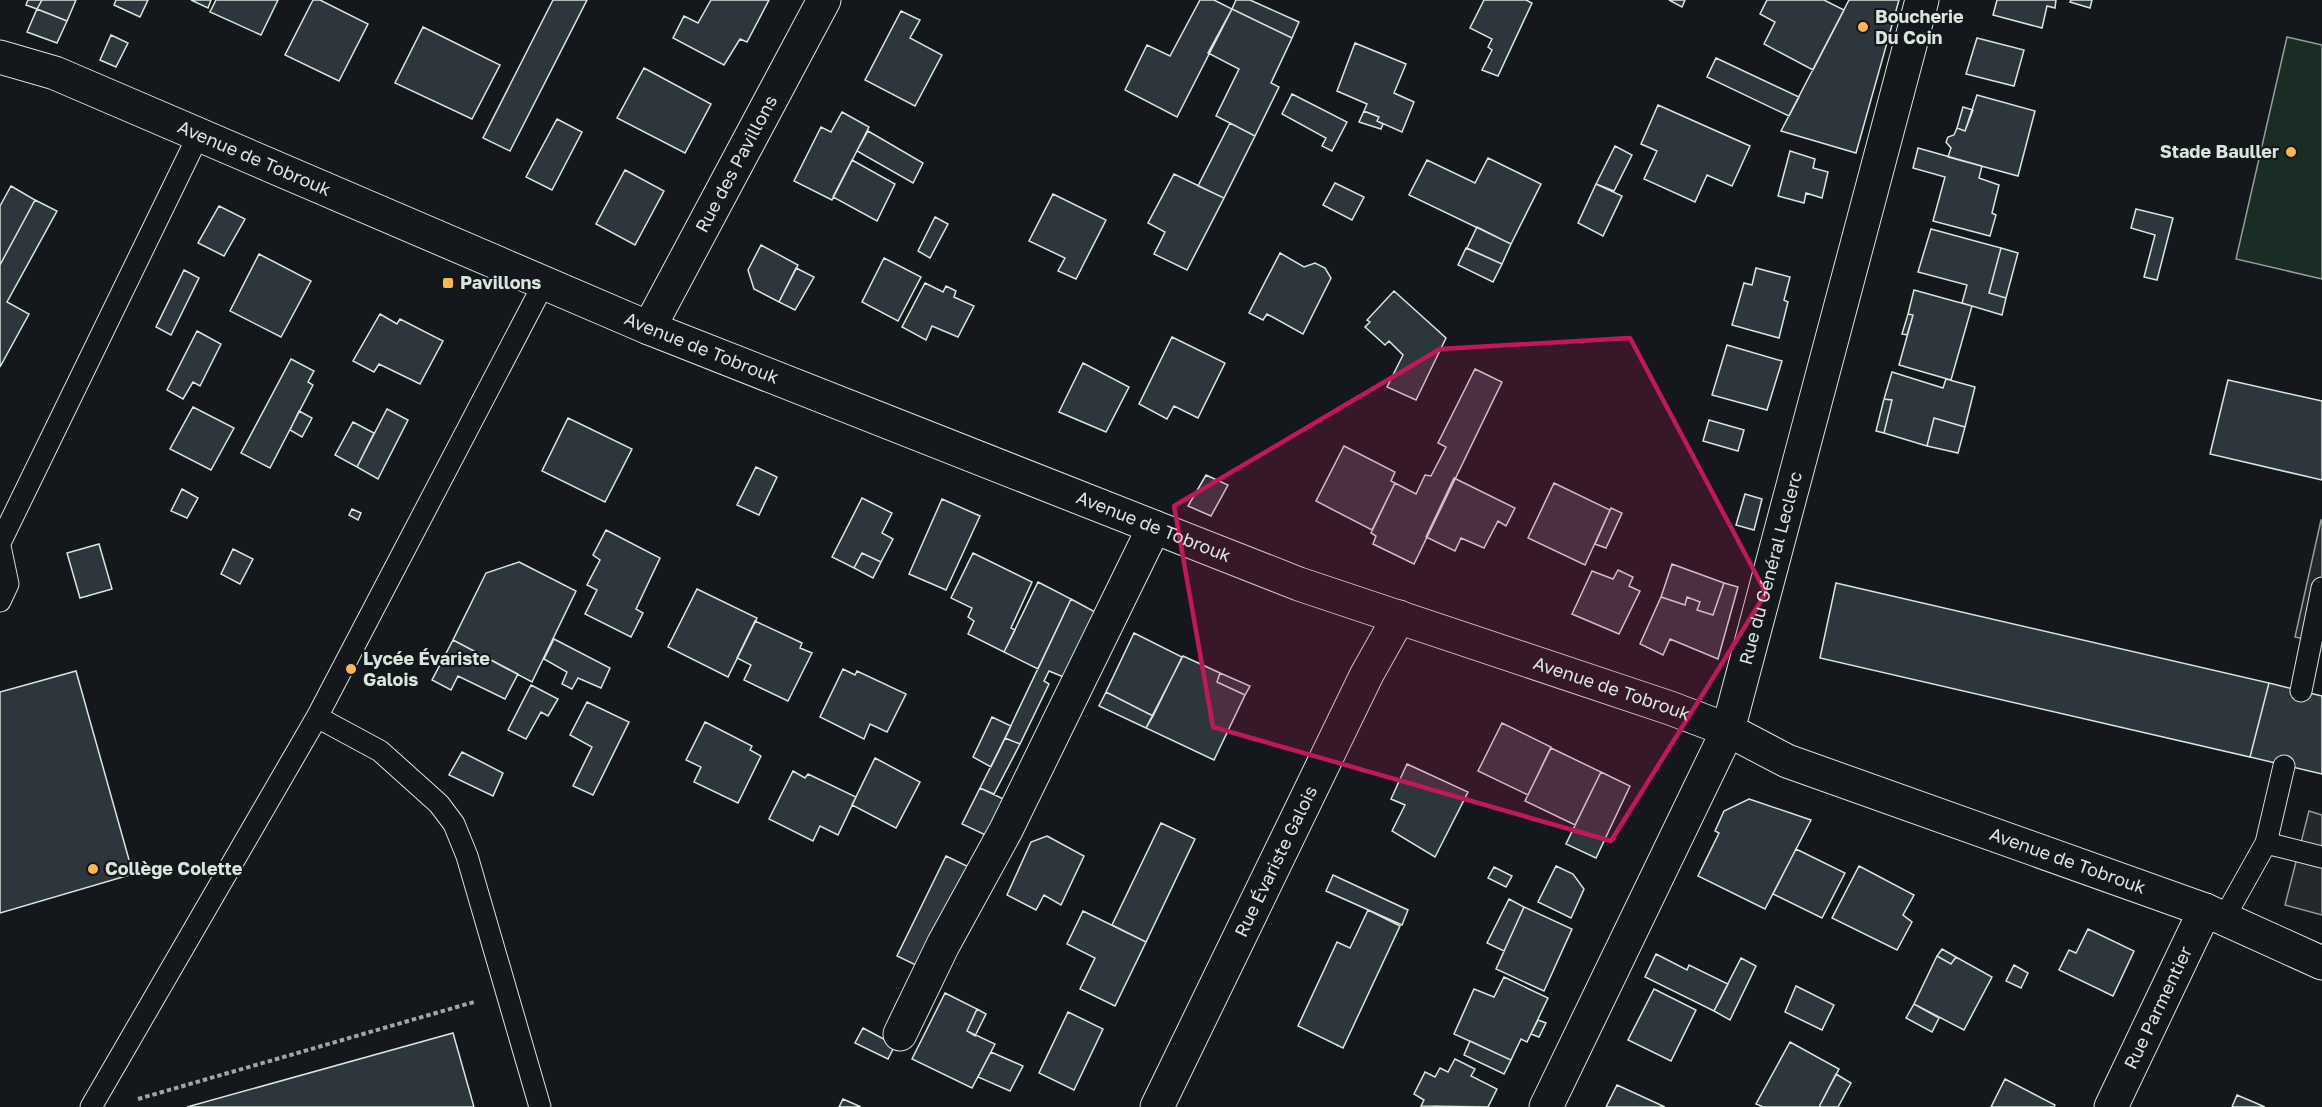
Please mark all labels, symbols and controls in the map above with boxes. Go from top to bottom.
place label: Boucherie Du Coin [1875,5,1964,48]
marker: Boucherie Du Coin [1856,20,1870,34]
street label: Rue des Pavillons [690,91,781,236]
street label: Avenue de Tobrouk [175,115,334,200]
place label: Stade Bauller [2160,140,2279,162]
marker: Stade Bauller [2284,145,2298,159]
place label: Pavillons [460,271,541,293]
marker: Pavillons [441,276,455,290]
street label: Avenue de Tobrouk [621,307,782,388]
street label: Rue du Général Leclerc [1734,469,1806,667]
street label: Avenue de Tobrouk [1073,486,1234,566]
place label: Lycée Évariste Galois [363,647,490,690]
street label: Avenue de Tobrouk [1531,651,1694,725]
marker: Lycée Évariste Galois [344,662,358,676]
street label: Rue Évariste Galois [1229,782,1321,940]
street label: Avenue de Tobrouk [1987,822,2149,898]
place label: Collège Colette [105,857,243,879]
marker: Collège Colette [86,862,100,876]
street label: Rue Parmentier [2119,942,2196,1072]

